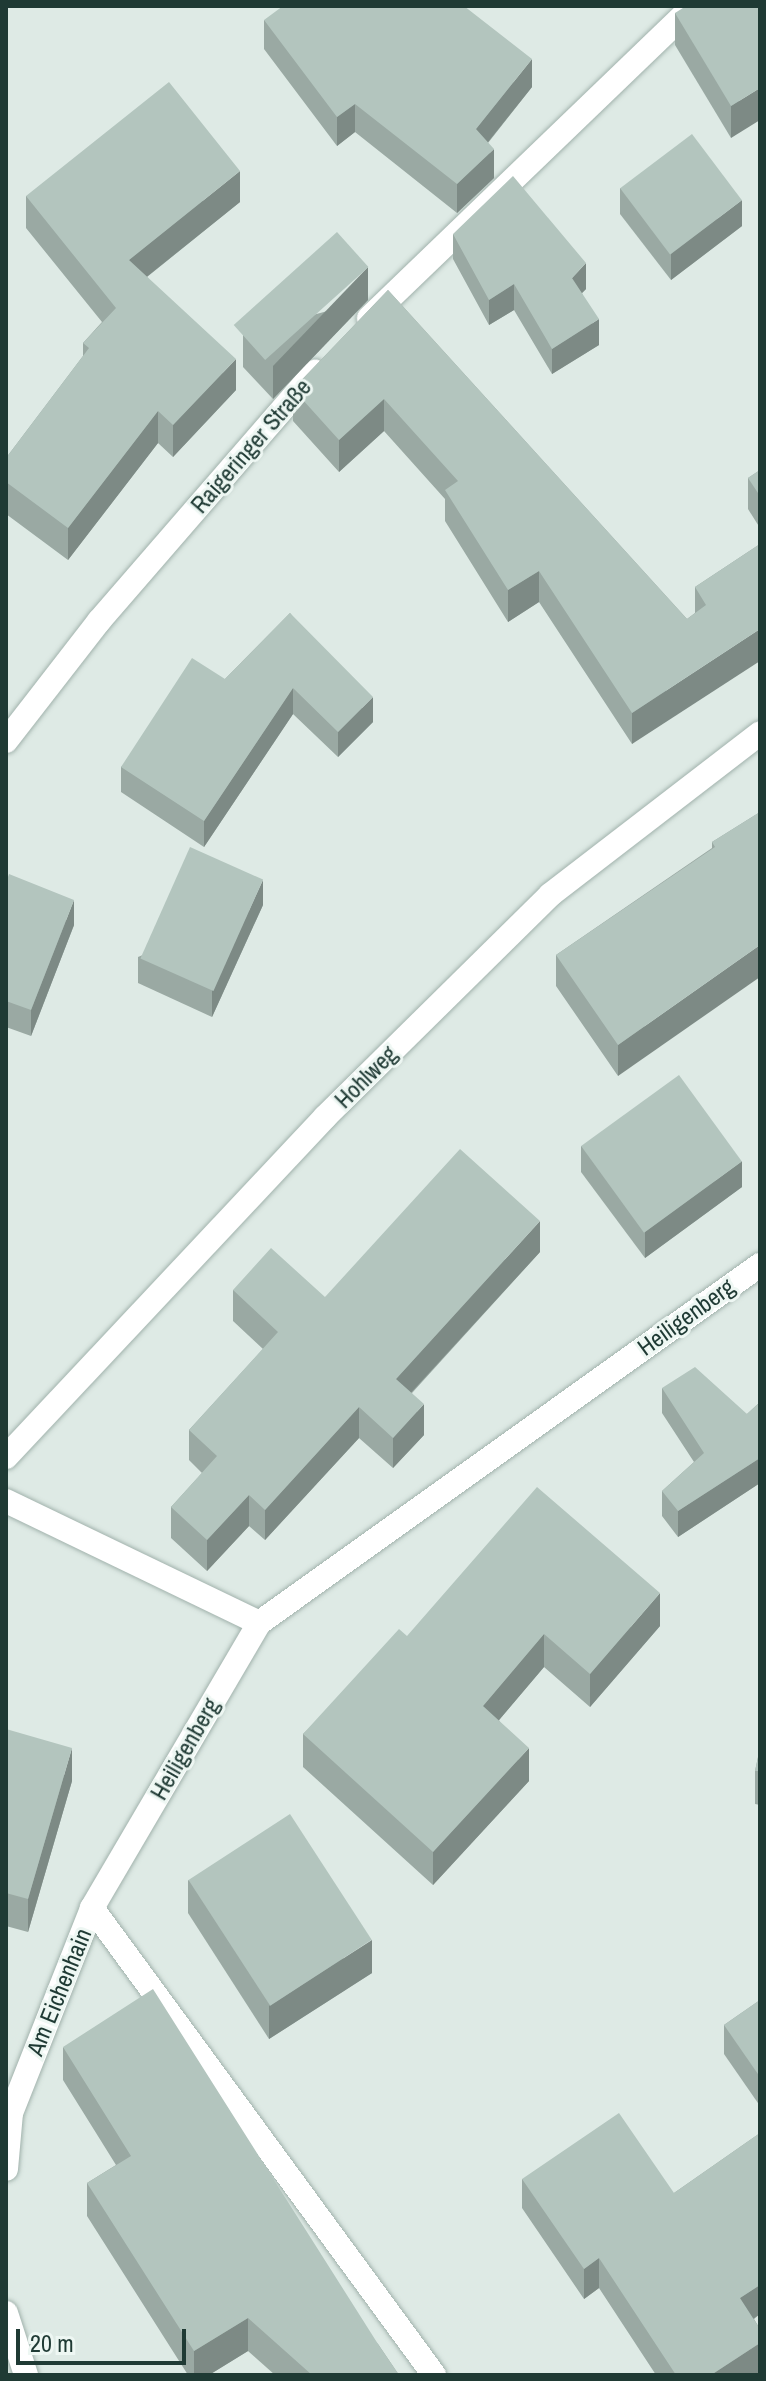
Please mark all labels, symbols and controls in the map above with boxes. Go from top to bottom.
street label: Raigeringer Straße [185,373,317,519]
street label: Hohlweg [329,1040,403,1114]
street label: Heiligenberg [632,1272,740,1362]
street label: Heiligenberg [144,1693,226,1805]
street label: Am Eichenhain [20,1924,98,2060]
scale bar [20,2313,190,2363]
text: 20 m [30,2327,74,2359]

